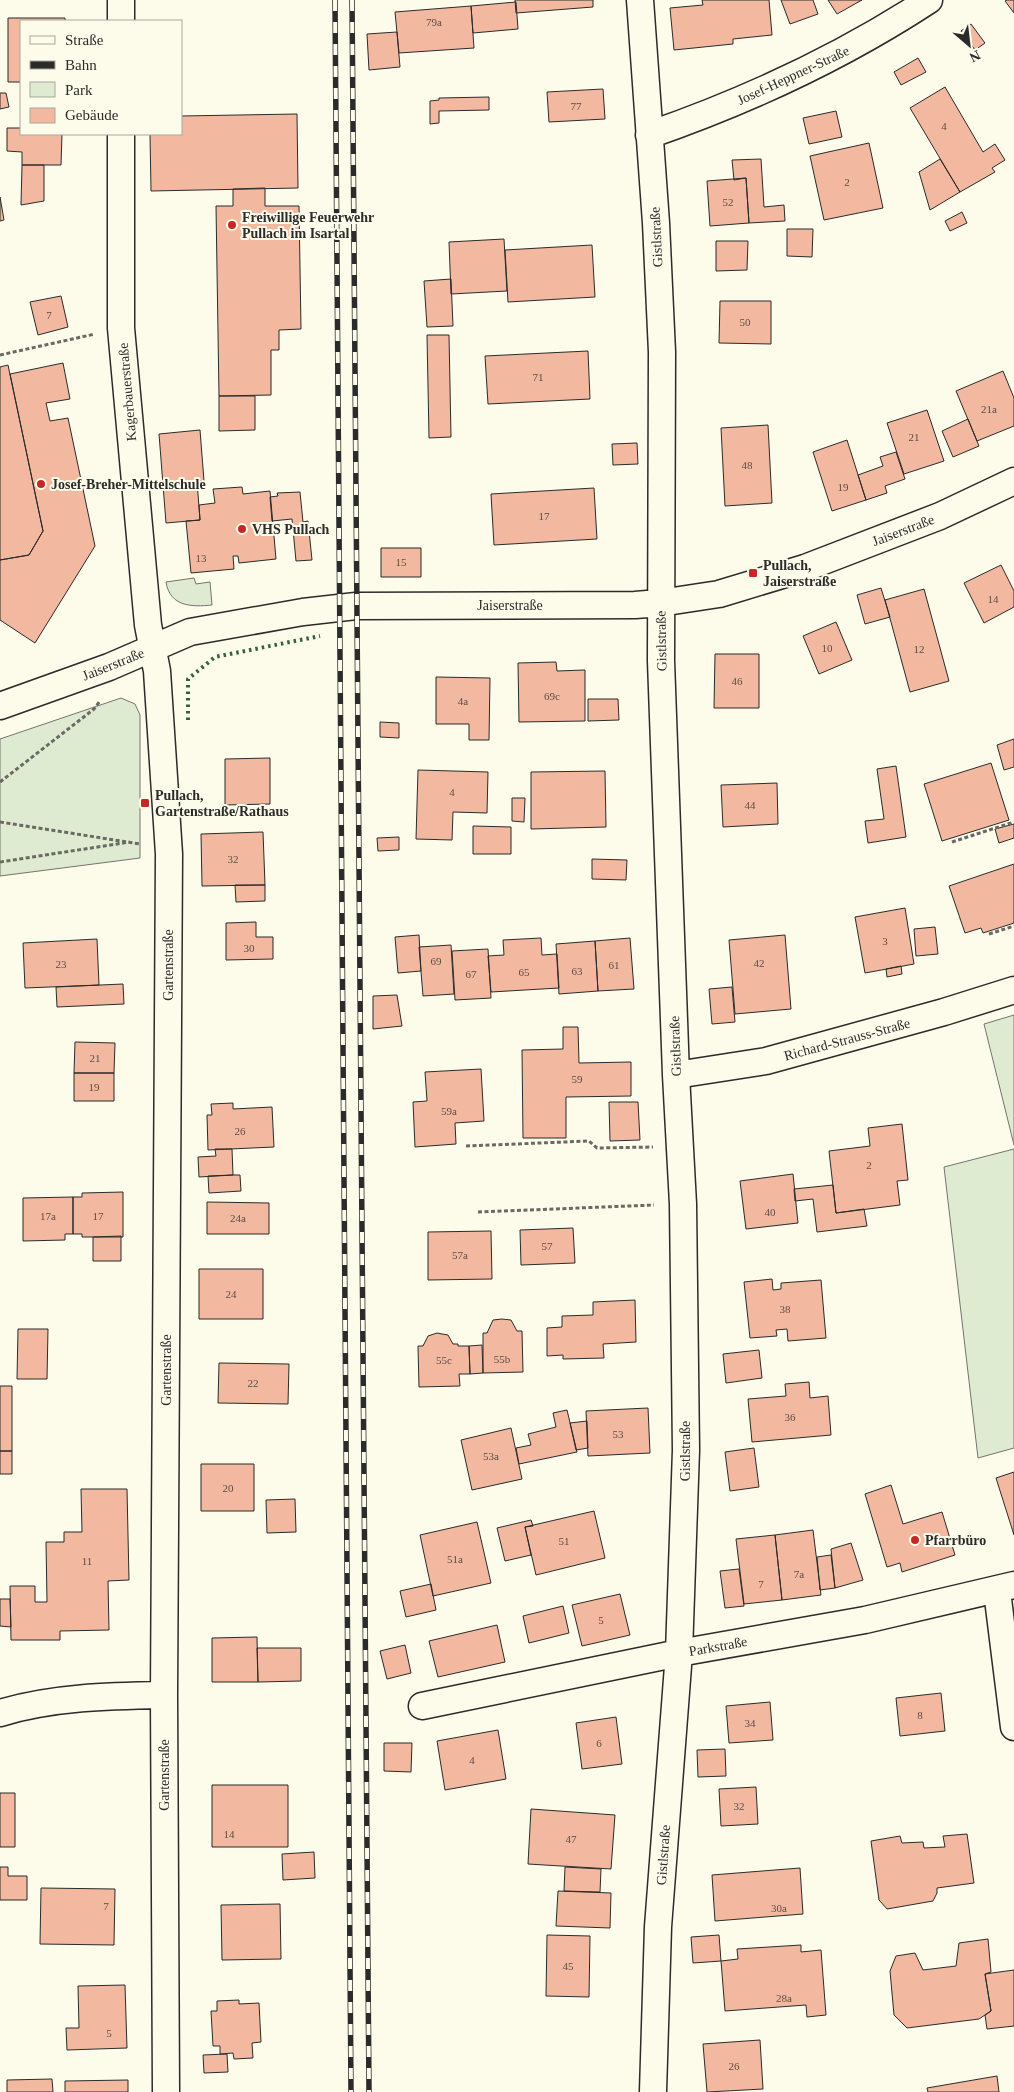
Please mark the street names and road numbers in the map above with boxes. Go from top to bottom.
street label: Josef-Heppner-Straße [735,43,852,108]
street label: Gistlstraße [647,206,666,268]
street label: Kagerbauerstraße [116,342,139,442]
street label: Jaiserstraße [870,512,936,549]
street label: Jaiserstraße [477,598,543,613]
street label: Gistlstraße [653,611,670,671]
street label: Jaiserstraße [80,645,146,684]
street label: Gartenstraße [161,929,176,1001]
street label: Gistlstraße [667,1015,684,1077]
street label: Richard-Strauss-Straße [782,1015,912,1064]
street label: Gartenstraße [159,1334,174,1406]
street label: Gistlstraße [678,1421,693,1481]
street label: Parkstraße [688,1634,748,1659]
street label: Gartenstraße [157,1739,172,1811]
street label: Gistlstraße [654,1824,673,1886]

